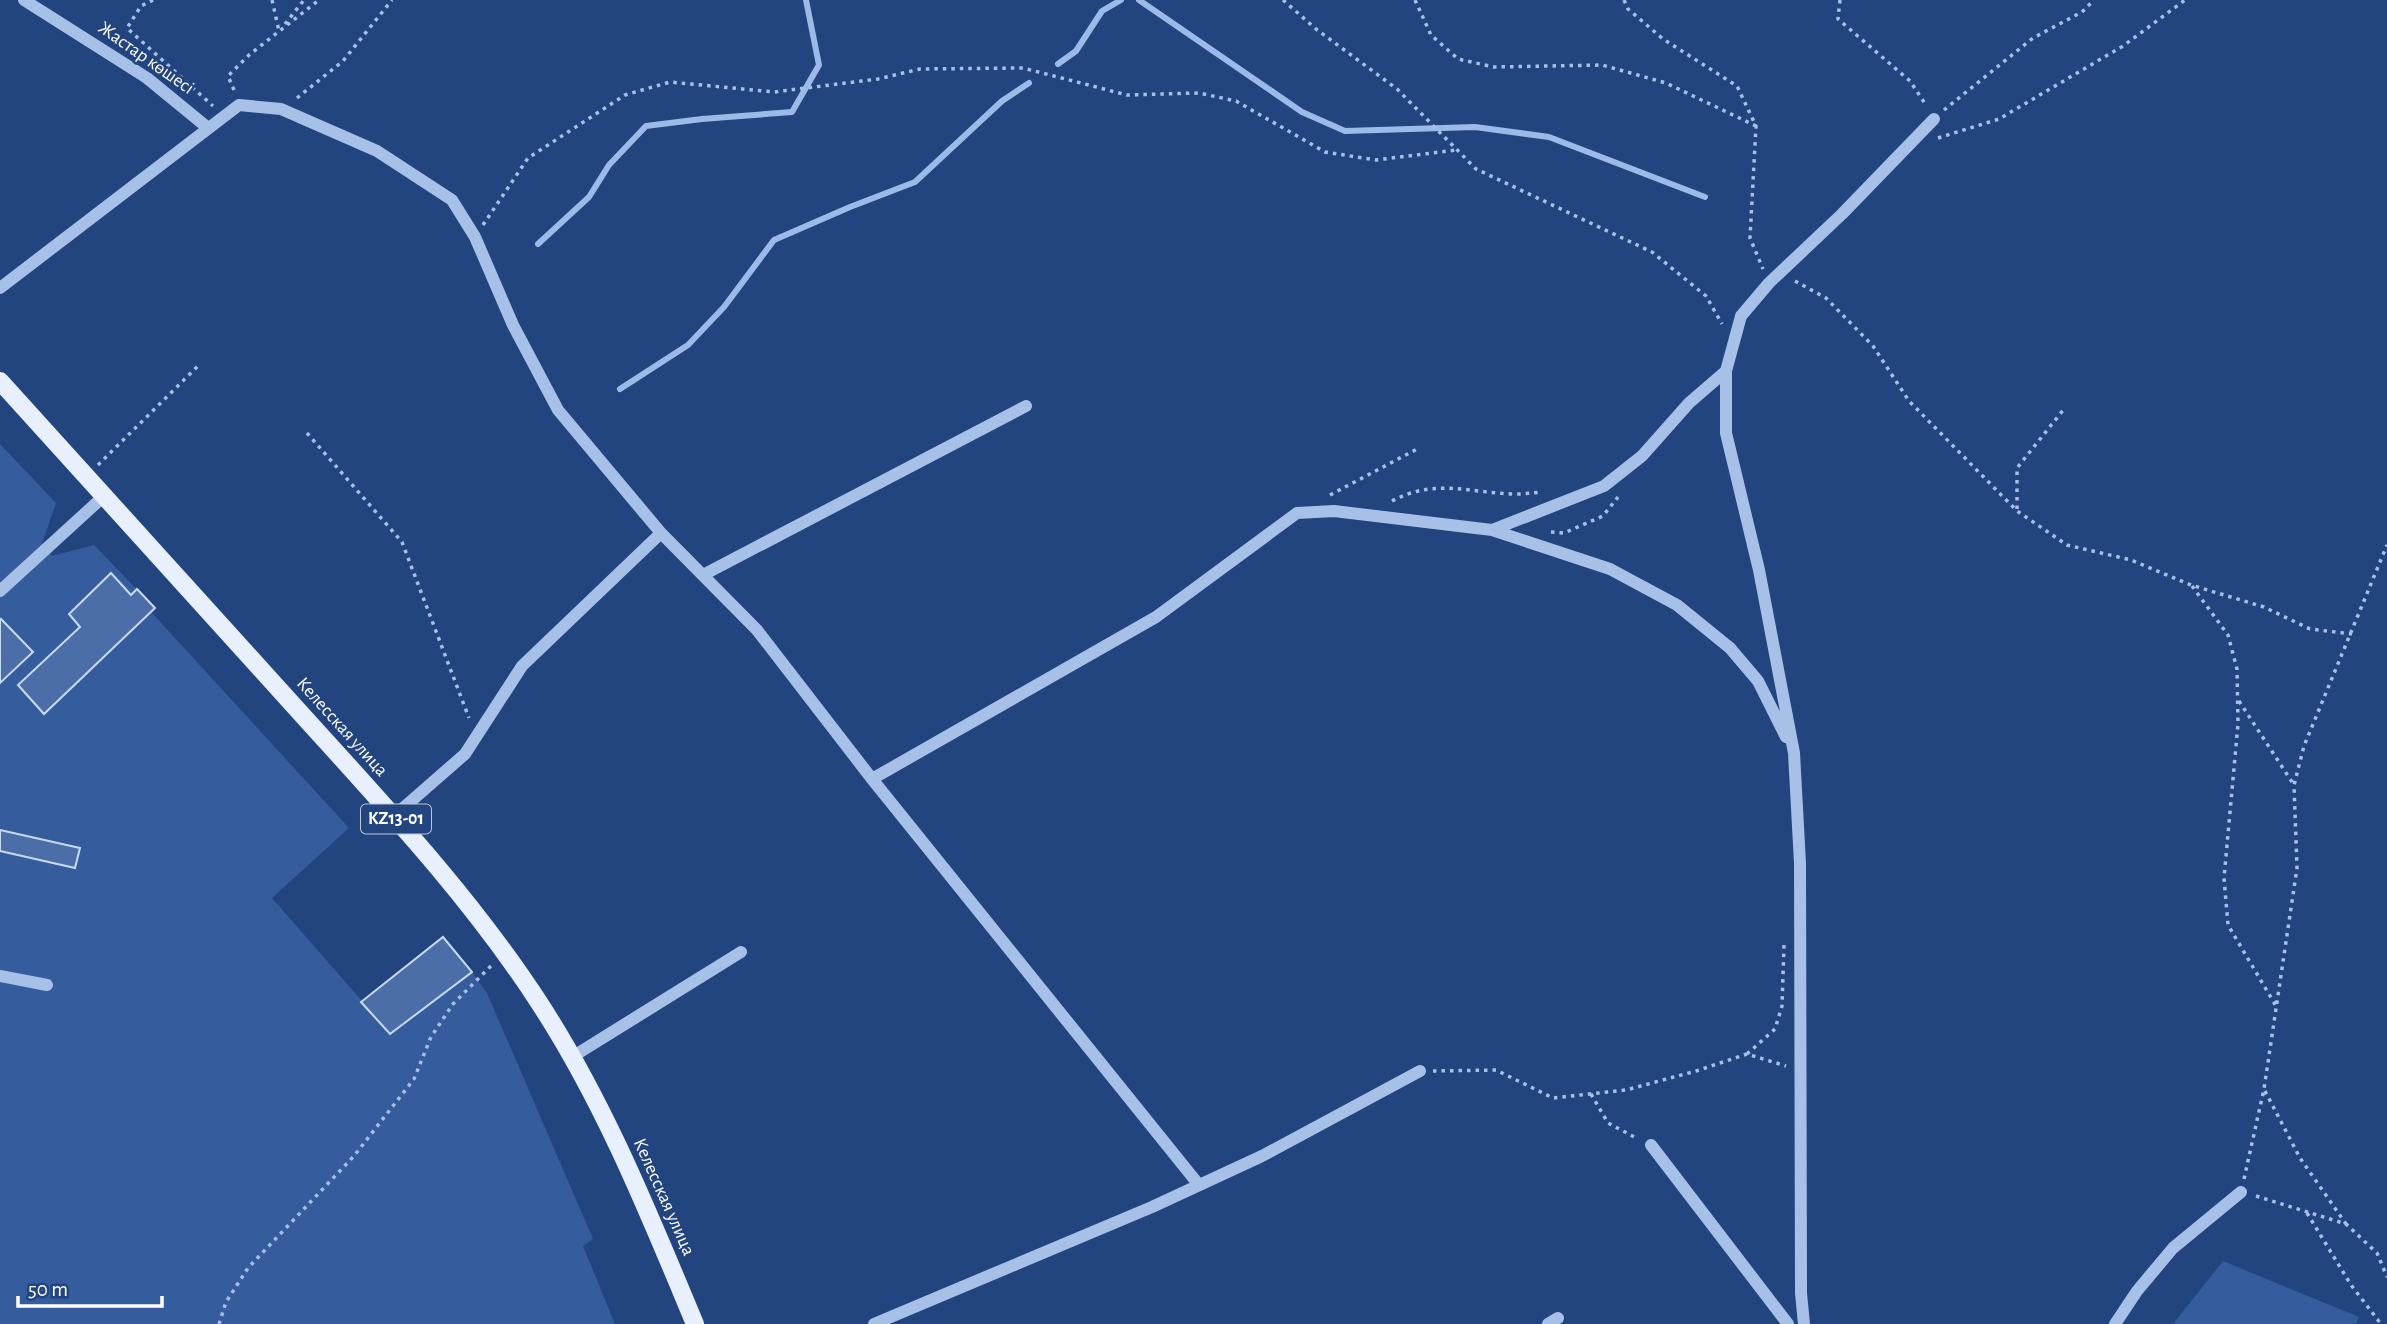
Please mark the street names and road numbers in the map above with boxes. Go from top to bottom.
street label: Жастар көшесі [95,18,197,98]
street label: Келесская улица [293,674,391,780]
road number: KZ13-01 [361,804,431,834]
street label: Келесская улица [630,1135,698,1259]

